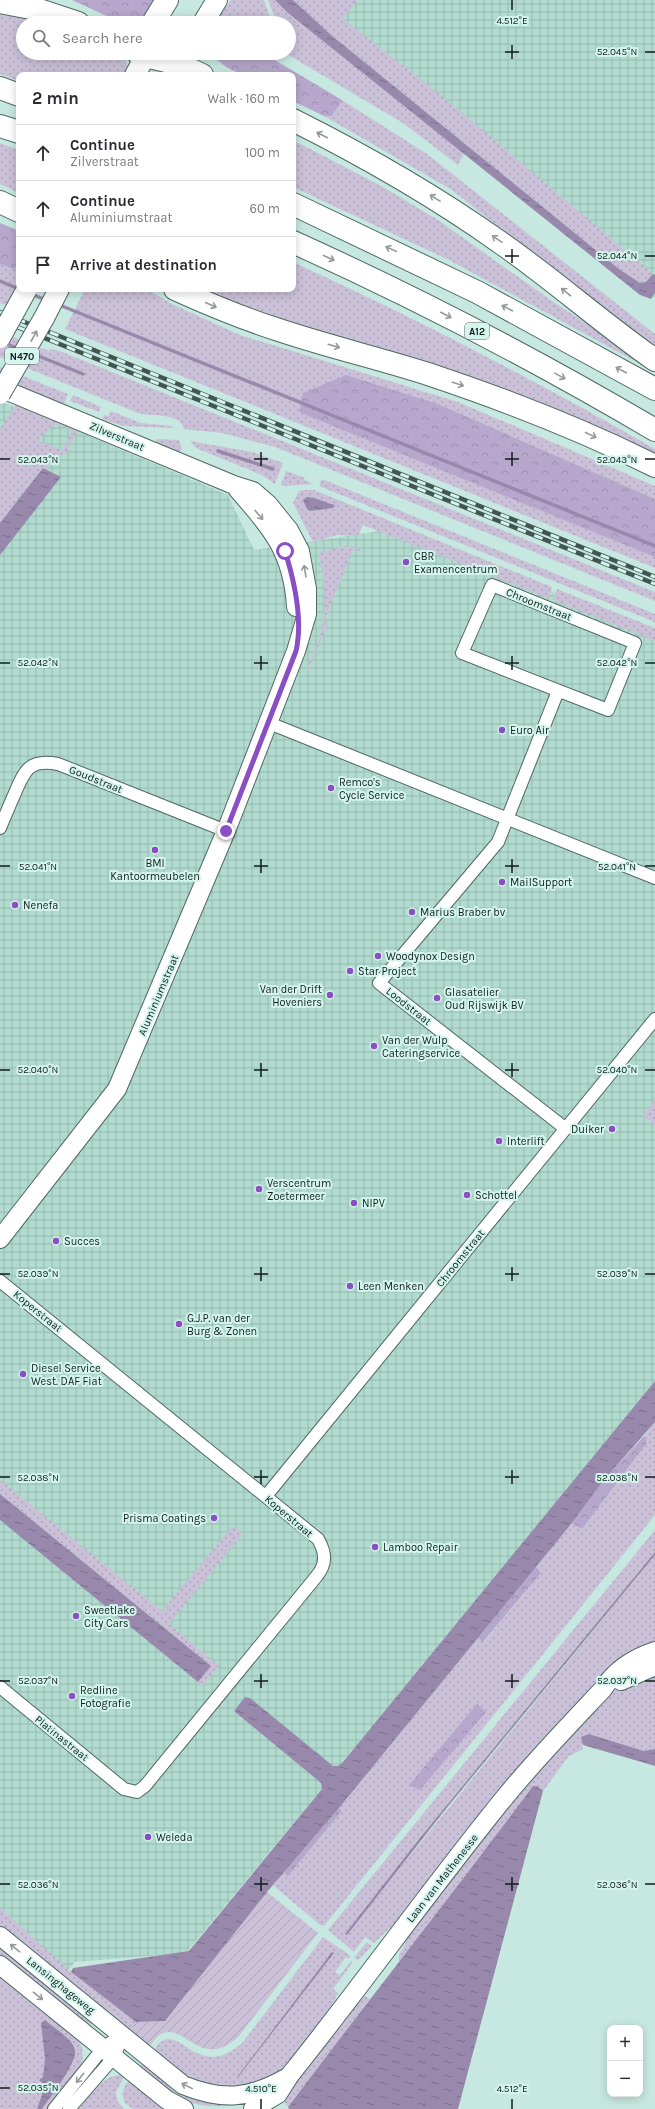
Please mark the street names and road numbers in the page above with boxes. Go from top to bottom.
road number: A12 [465,323,489,339]
road number: N470 [5,348,39,364]
street label: Zilverstraat [87,419,146,454]
street label: Chroomstraat [504,585,574,624]
street label: Goudstraat [67,763,124,796]
street label: Aluminiumstraat [136,953,181,1038]
street label: Loodstraat [383,985,434,1028]
street label: Chroomstraat [433,1227,487,1290]
street label: Koperstraat [11,1288,65,1335]
street label: Koperstraat [262,1492,315,1540]
street label: Platinastraat [32,1713,91,1764]
street label: Laan van Mathenesse [404,1831,481,1925]
street label: Lansinghageweg [24,1954,98,2017]

